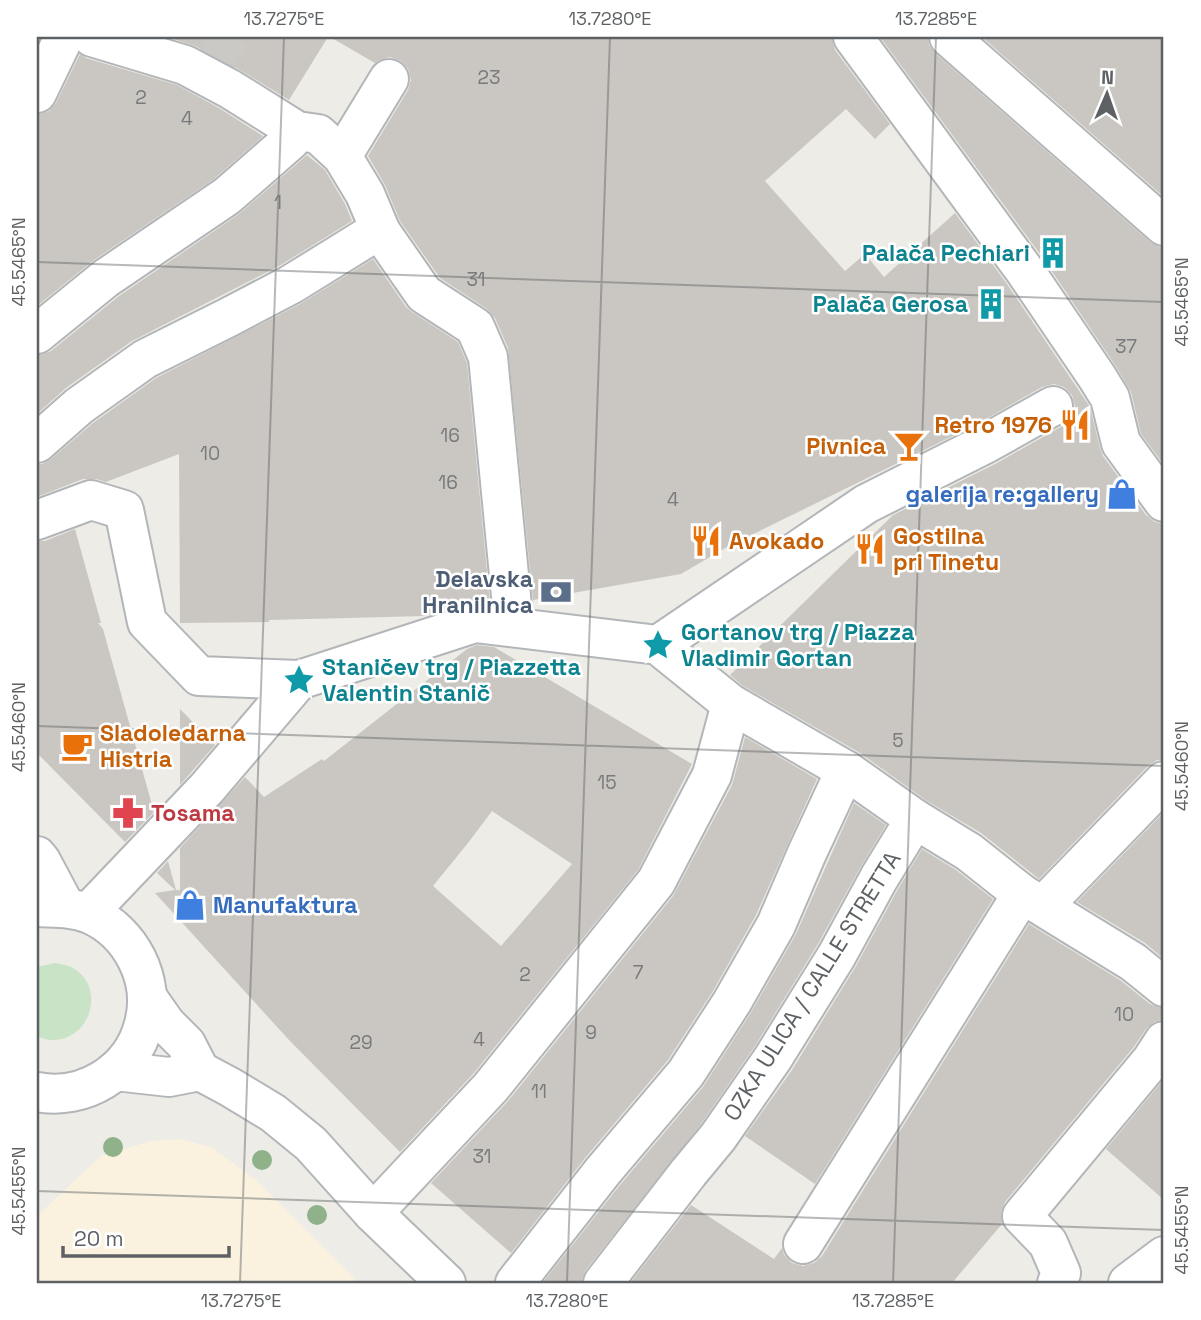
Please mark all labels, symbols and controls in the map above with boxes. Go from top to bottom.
text: 13.7275°E [244,7,324,30]
text: 13.7280°E [569,7,651,30]
text: 13.7285°E [895,7,977,30]
north arrow [1072,60,1142,130]
house number: 23 [478,65,500,90]
text: N [1101,65,1114,90]
house number: 2 [135,85,147,110]
house number: 4 [181,106,193,131]
house number: 1 [274,190,282,215]
text: 45.5465°N [7,217,30,307]
building icon: Palača Pechiari [1036,236,1070,270]
place label: Palača Pechiari [862,238,1030,268]
text: 45.5465°N [1170,257,1193,347]
house number: 31 [466,267,486,292]
building icon: Palača Gerosa [974,287,1008,321]
place label: Palača Gerosa [813,289,968,319]
house number: 37 [1115,334,1137,359]
restaurant icon: Retro 1976 [1058,408,1092,442]
place label: Retro 1976 [934,410,1052,440]
house number: 16 [440,423,460,448]
bar icon: Pivnica [892,429,926,463]
place label: Pivnica [806,431,886,461]
house number: 10 [200,441,220,466]
house number: 16 [438,470,458,495]
shop icon: galerija re:gallery [1105,477,1139,511]
place label: galerija re:gallery [906,479,1099,509]
house number: 4 [667,487,679,512]
place label: Gostilna pri Tinetu [893,521,999,577]
restaurant icon: Avokado [689,524,723,558]
place label: Avokado [729,526,824,556]
restaurant icon: Gostilna pri Tinetu [853,532,887,566]
place label: Delavska Hranilnica [422,564,533,620]
bank icon: Delavska Hranilnica [539,575,573,609]
place label: Gortanov trg / Piazza Vladimir Gortan [681,617,914,673]
place icon: Gortanov trg / Piazza Vladimir Gortan [641,628,675,662]
place label: Staničev trg / Piazzetta Valentin Stanič [322,652,581,708]
place icon: Staničev trg / Piazzetta Valentin Stanič [282,663,316,697]
text: 45.5460°N [7,682,30,772]
place label: Sladoledarna Histria [100,718,246,774]
text: 45.5460°N [1170,721,1193,811]
house number: 5 [892,728,904,753]
cafe icon: Sladoledarna Histria [60,729,94,763]
house number: 15 [597,770,617,795]
pharmacy icon: Tosama [111,796,145,830]
place label: Tosama [151,798,235,828]
street label: OZKA ULICA / CALLE STRETTA [717,846,907,1126]
shop icon: Manufaktura [173,888,207,922]
place label: Manufaktura [213,890,358,920]
house number: 7 [633,960,644,985]
house number: 2 [519,962,531,987]
house number: 10 [1114,1002,1134,1027]
house number: 9 [585,1020,597,1045]
house number: 4 [473,1027,485,1052]
house number: 29 [349,1030,373,1055]
house number: 11 [531,1079,547,1104]
house number: 31 [472,1144,492,1169]
text: 45.5455°N [7,1147,30,1236]
text: 45.5455°N [1170,1186,1193,1275]
scale bar [63,1215,229,1259]
text: 20 m [74,1225,124,1252]
text: 13.7275°E [201,1289,281,1312]
text: 13.7280°E [526,1289,608,1312]
text: 13.7285°E [852,1289,934,1312]

